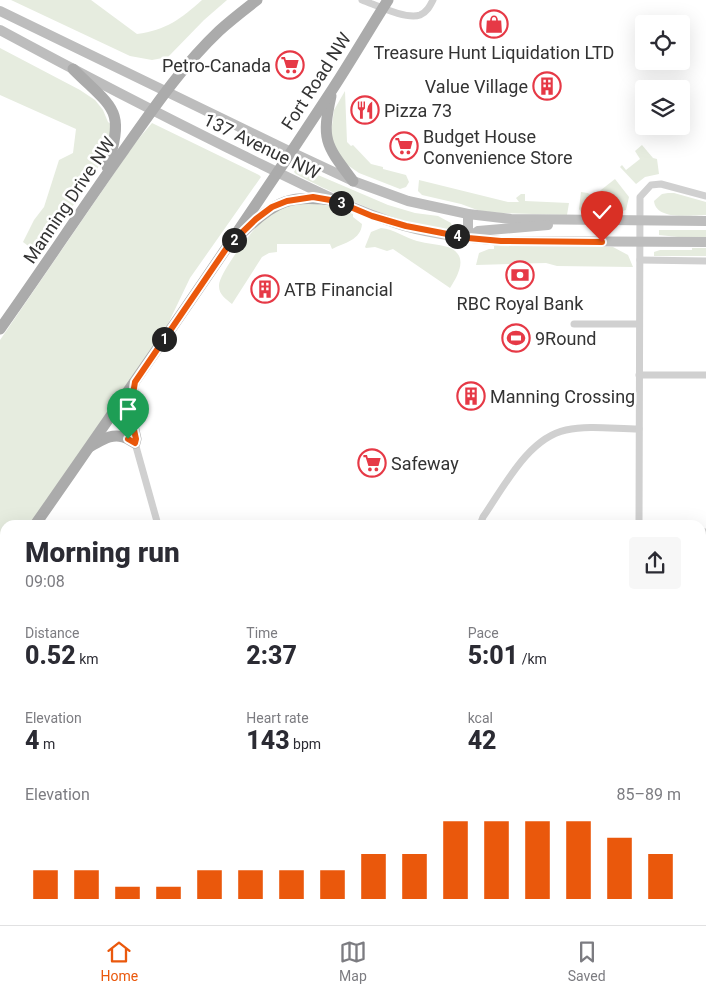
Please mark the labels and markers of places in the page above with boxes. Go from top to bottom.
shop icon: Treasure Hunt Liquidation LTD [479,9,509,39]
place label: Treasure Hunt Liquidation LTD [374,42,614,63]
supermarket icon: Petro-Canada [275,50,305,80]
place label: Petro-Canada [162,55,271,76]
building icon: Value Village [532,71,562,101]
place label: Value Village [425,76,528,97]
restaurant icon: Pizza 73 [350,95,380,125]
place label: Pizza 73 [384,100,452,121]
place label: Budget House Convenience Store [423,126,572,168]
supermarket icon: Budget House Convenience Store [389,131,419,161]
pin: 3 [328,190,354,216]
pin [581,191,623,242]
pin: 4 [444,224,470,248]
pin: 2 [222,228,246,252]
bank icon: RBC Royal Bank [505,260,535,290]
building icon: ATB Financial [250,274,280,304]
place label: ATB Financial [284,279,393,300]
place label: RBC Royal Bank [457,293,584,314]
sports icon: 9Round [501,323,531,353]
pin: 1 [152,326,176,352]
place label: 9Round [535,328,597,349]
building icon: Manning Crossing [456,381,486,411]
place label: Manning Crossing [490,386,635,407]
pin [107,388,149,439]
supermarket icon: Safeway [357,448,387,478]
place label: Safeway [391,453,459,474]

